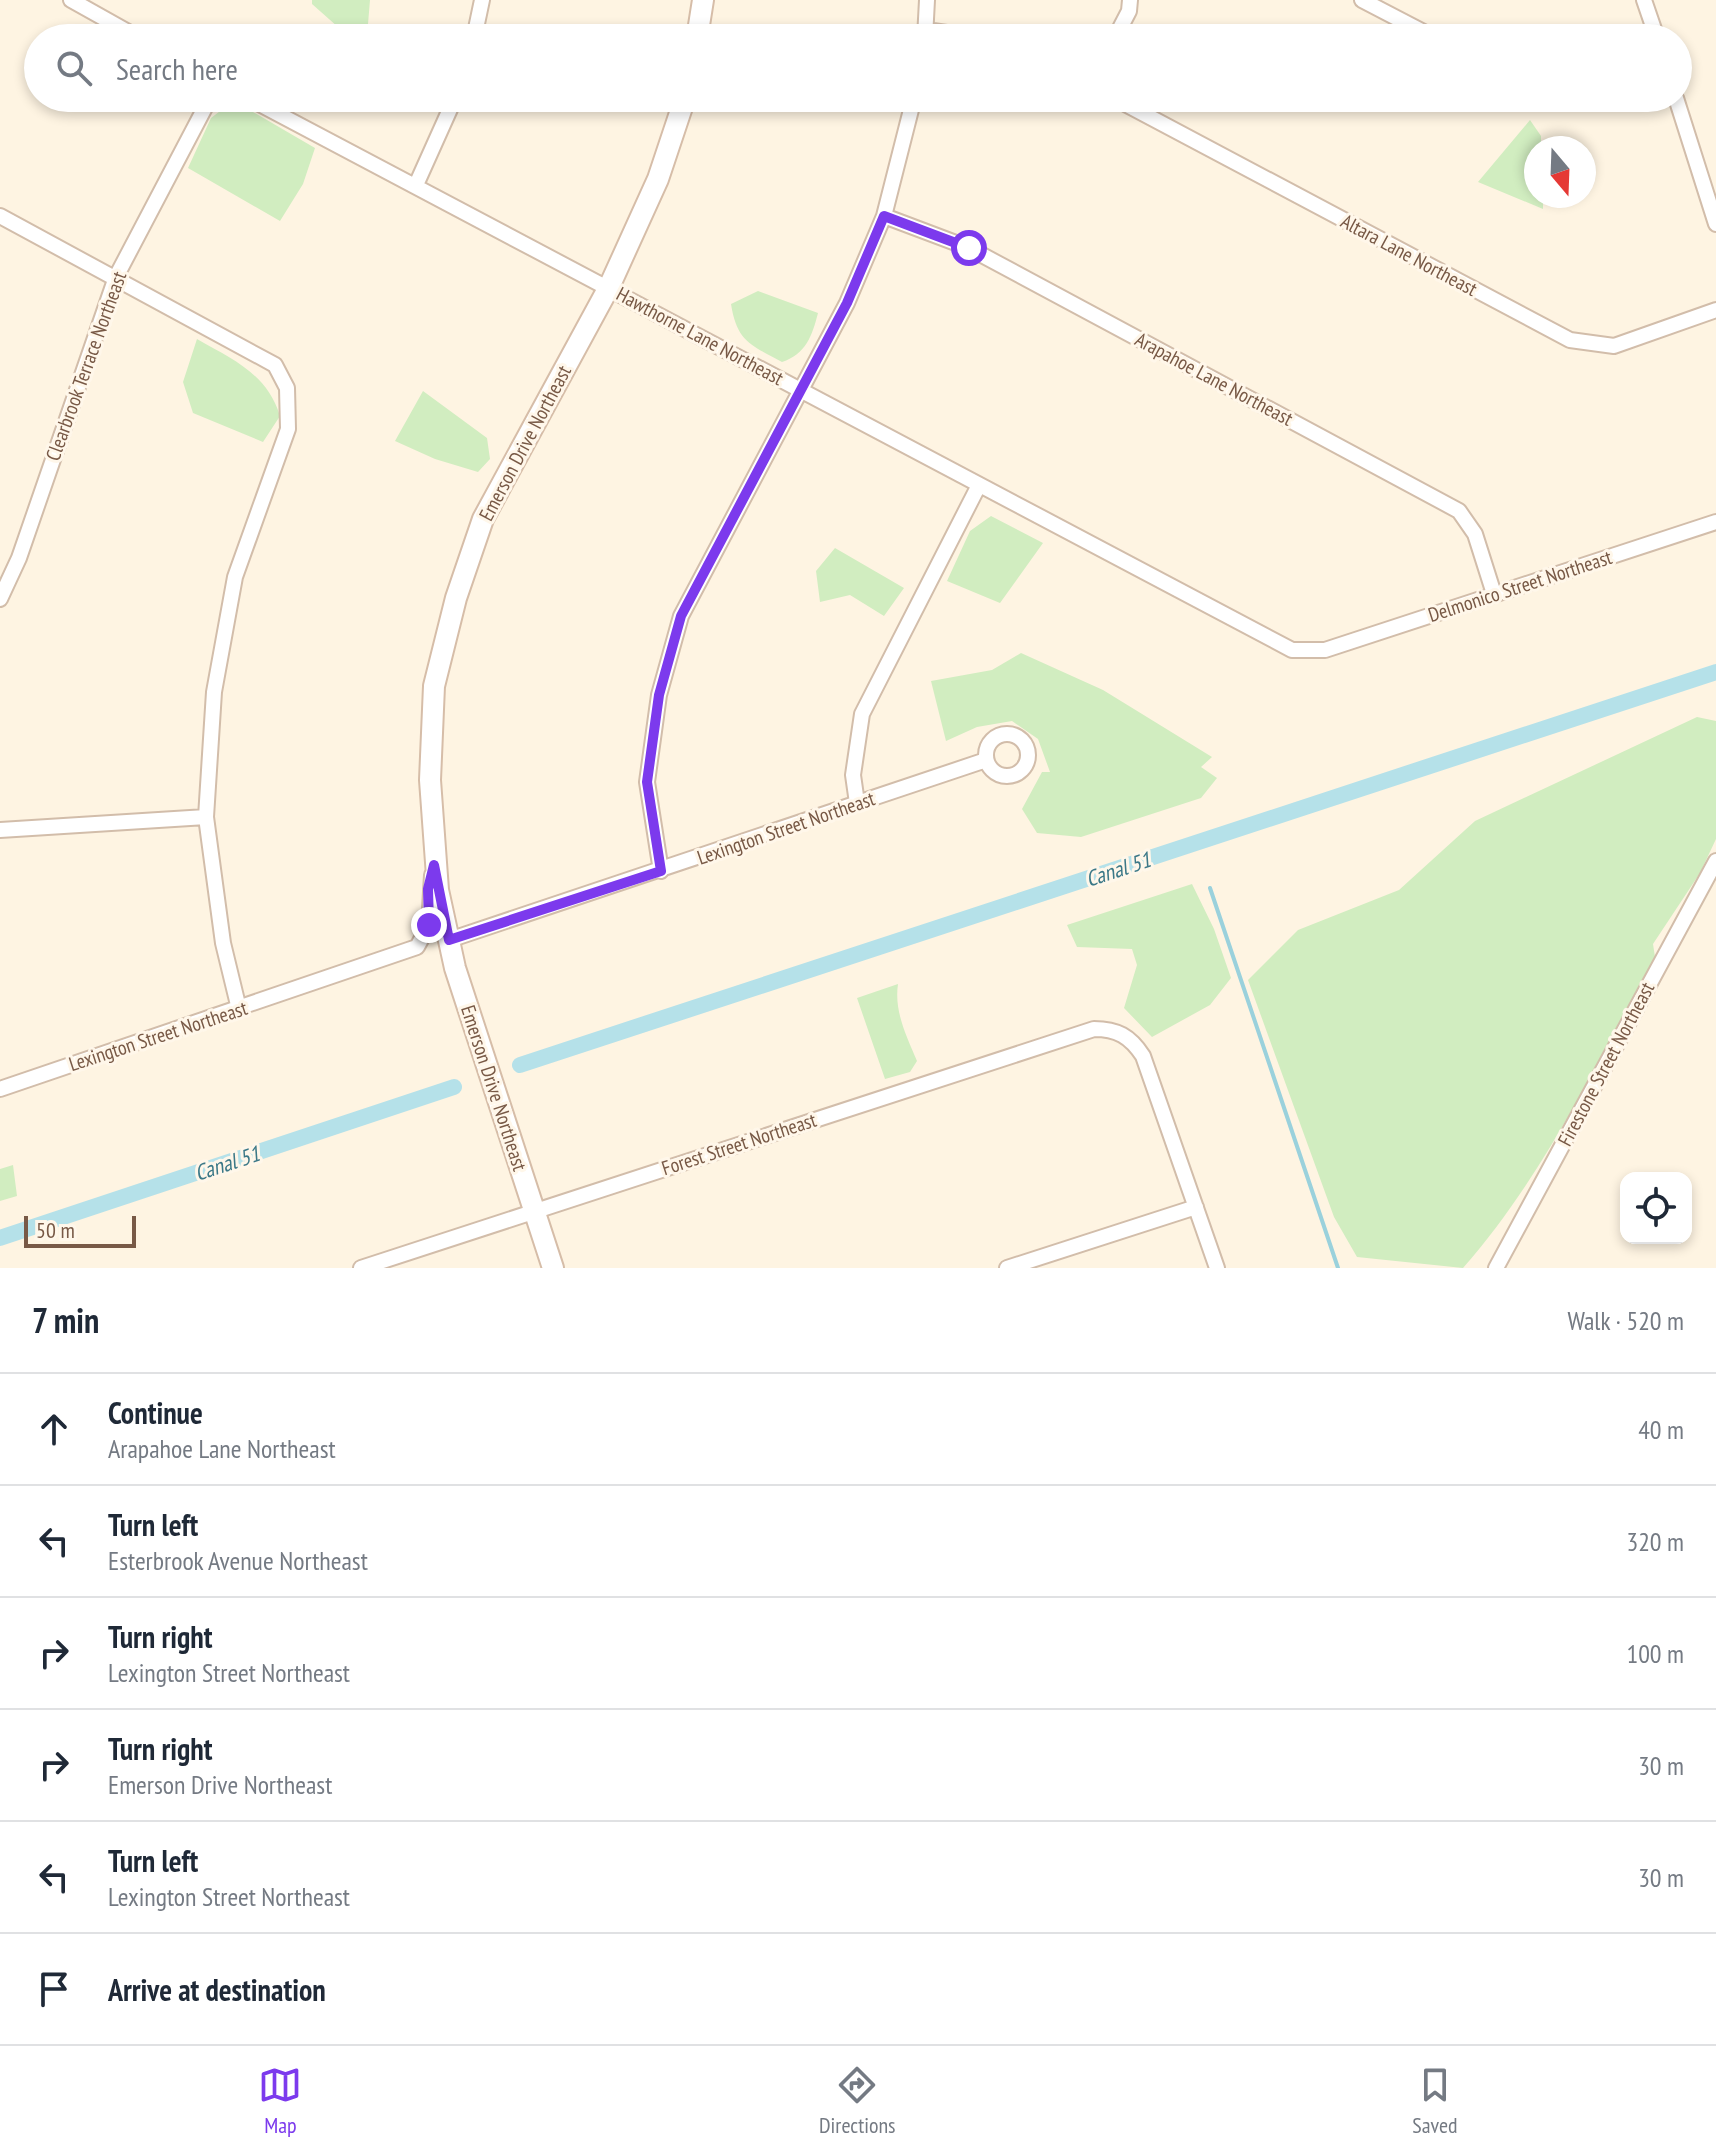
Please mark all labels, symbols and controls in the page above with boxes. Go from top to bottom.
search box [24,24,1692,112]
icon: search [52,46,96,90]
text: Search here [116,49,238,88]
north arrow [1524,136,1596,208]
street label: Altara Lane Northeast [1336,208,1482,302]
route start [951,230,987,266]
street label: Clearbrook Terrace Northeast [40,267,133,464]
street label: Hawthorne Lane Northeast [612,281,789,391]
street label: Arapahoe Lane Northeast [1131,326,1298,432]
street label: Emerson Drive Northeast [473,360,577,525]
street label: Delmonico Street Northeast [1425,544,1616,628]
street label: Lexington Street Northeast [694,785,879,871]
water label: Canal 51 [1082,845,1155,893]
route end [411,907,447,943]
street label: Firestone Street Northeast [1552,977,1660,1151]
street label: Lexington Street Northeast [65,995,251,1077]
street label: Emerson Drive Northeast [455,1002,533,1175]
street label: Forest Street Northeast [658,1107,820,1181]
water label: Canal 51 [191,1139,264,1187]
map controls [1620,1172,1692,1244]
button: locate [1620,1172,1692,1244]
scale bar [24,1212,136,1248]
text: 50 m [36,1216,75,1244]
text: 7 min [32,1298,99,1342]
text: Walk · 520 m [1567,1304,1684,1337]
text: Continue [108,1393,203,1432]
icon: ahead [32,1407,76,1451]
text: 40 m [1638,1413,1684,1446]
text: Arapahoe Lane Northeast [108,1432,336,1465]
text: Turn left [108,1505,198,1544]
icon: left [32,1519,76,1563]
text: 320 m [1626,1525,1684,1558]
text: Esterbrook Avenue Northeast [108,1544,368,1577]
text: Turn right [108,1617,212,1656]
icon: right [32,1631,76,1675]
text: 100 m [1626,1637,1684,1670]
text: Lexington Street Northeast [108,1656,350,1689]
text: Turn right [108,1729,212,1768]
icon: right [32,1743,76,1787]
text: 30 m [1638,1749,1684,1782]
text: Emerson Drive Northeast [108,1768,332,1801]
text: Turn left [108,1841,198,1880]
icon: left [32,1855,76,1899]
text: 30 m [1638,1861,1684,1894]
text: Lexington Street Northeast [108,1880,350,1913]
icon: arrive [32,1967,76,2011]
text: Arrive at destination [108,1970,326,2009]
tab: Map [258,2063,302,2139]
tab: Directions [819,2063,896,2139]
tab: Saved [1412,2063,1458,2139]

